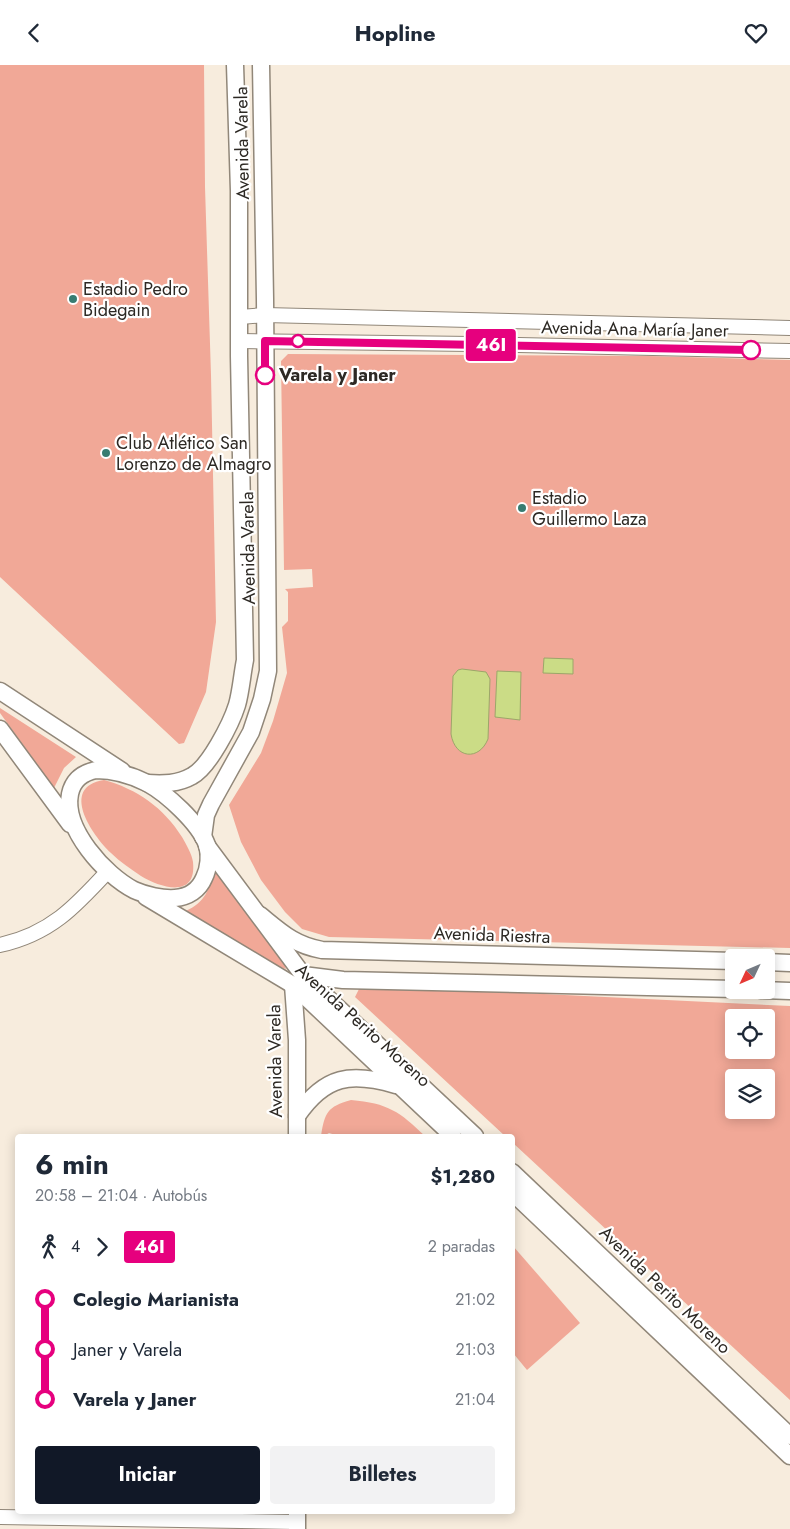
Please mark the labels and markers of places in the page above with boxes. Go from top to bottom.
place label: Estadio Pedro Bidegain [83,276,188,323]
marker: Estadio Pedro Bidegain [67,293,79,305]
unlabelled marker [291,334,305,348]
unlabelled marker [741,340,761,360]
place label: Varela y Janer [278,362,397,388]
marker: Varela y Janer [255,365,275,385]
place label: Club Atlético San Lorenzo de Almagro [116,430,272,477]
marker: Club Atlético San Lorenzo de Almagro [100,447,112,459]
place label: Estadio Guillermo Laza [532,485,647,532]
marker: Estadio Guillermo Laza [516,502,528,514]

